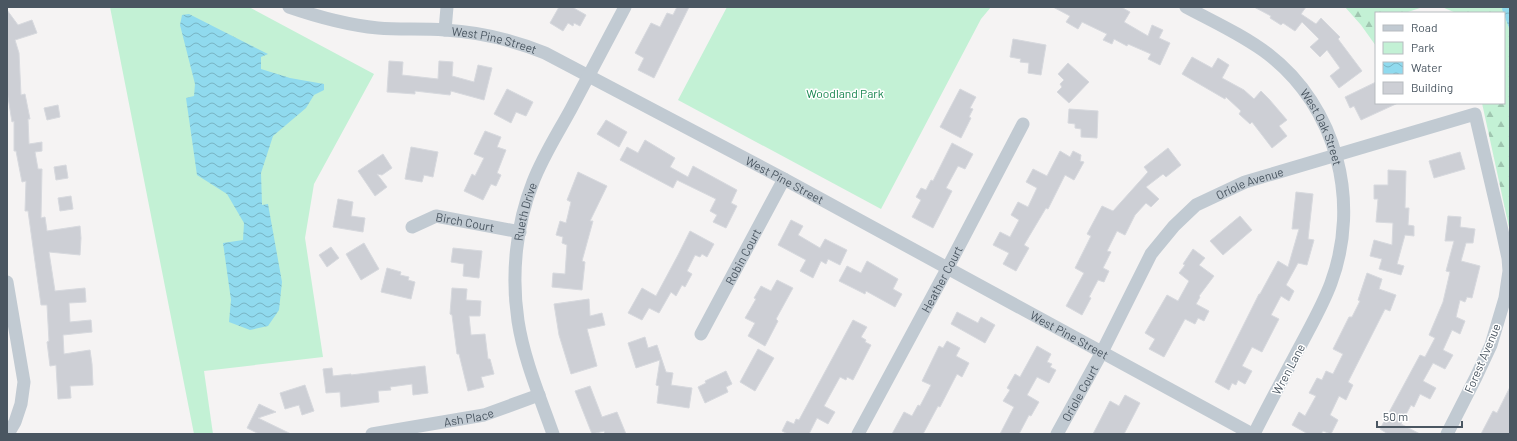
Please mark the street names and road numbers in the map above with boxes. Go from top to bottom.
street label: West Pine Street [451,23,539,56]
street label: West Oak Street [1298,86,1345,167]
street label: West Pine Street [743,153,826,206]
street label: Oriole Avenue [1214,164,1285,202]
street label: Rueth Drive [511,180,539,242]
street label: Birch Court [435,209,495,234]
street label: Robin Court [722,226,763,287]
street label: Heather Court [918,243,965,315]
street label: West Pine Street [1028,308,1111,361]
street label: Forest Avenue [1461,321,1503,395]
street label: Wren Lane [1269,341,1307,397]
street label: Oriole Court [1059,362,1101,423]
street label: Ash Place [443,405,496,429]

